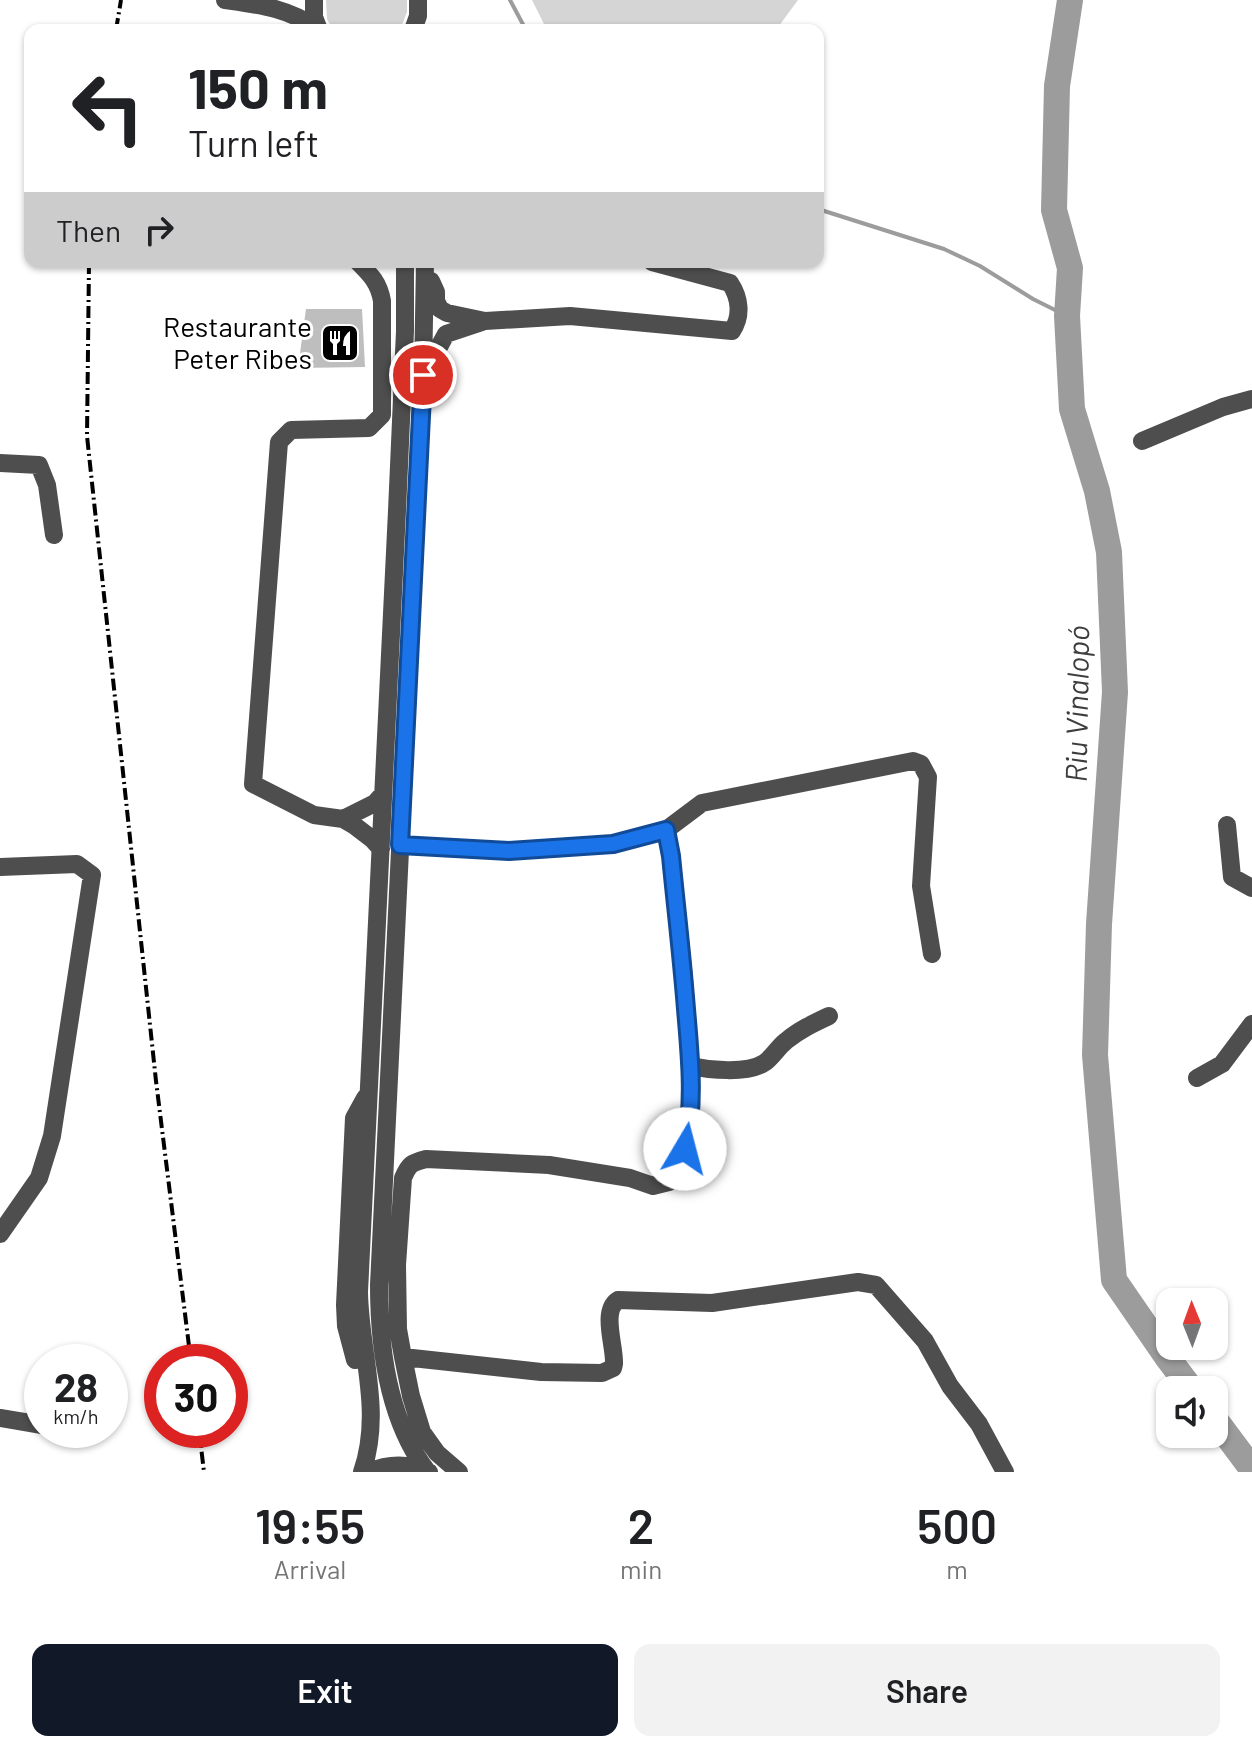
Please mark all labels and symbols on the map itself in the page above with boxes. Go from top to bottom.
place label: Restaurante Peter Ribes [163,309,312,375]
restaurant icon: Restaurante Peter Ribes [319,322,361,364]
pin [389,341,457,409]
water label: Riu Vinalopó [1057,625,1095,783]
position arrow [643,1107,727,1191]
north arrow [1156,1288,1228,1360]
speed limit sign: 30 [144,1344,248,1448]

